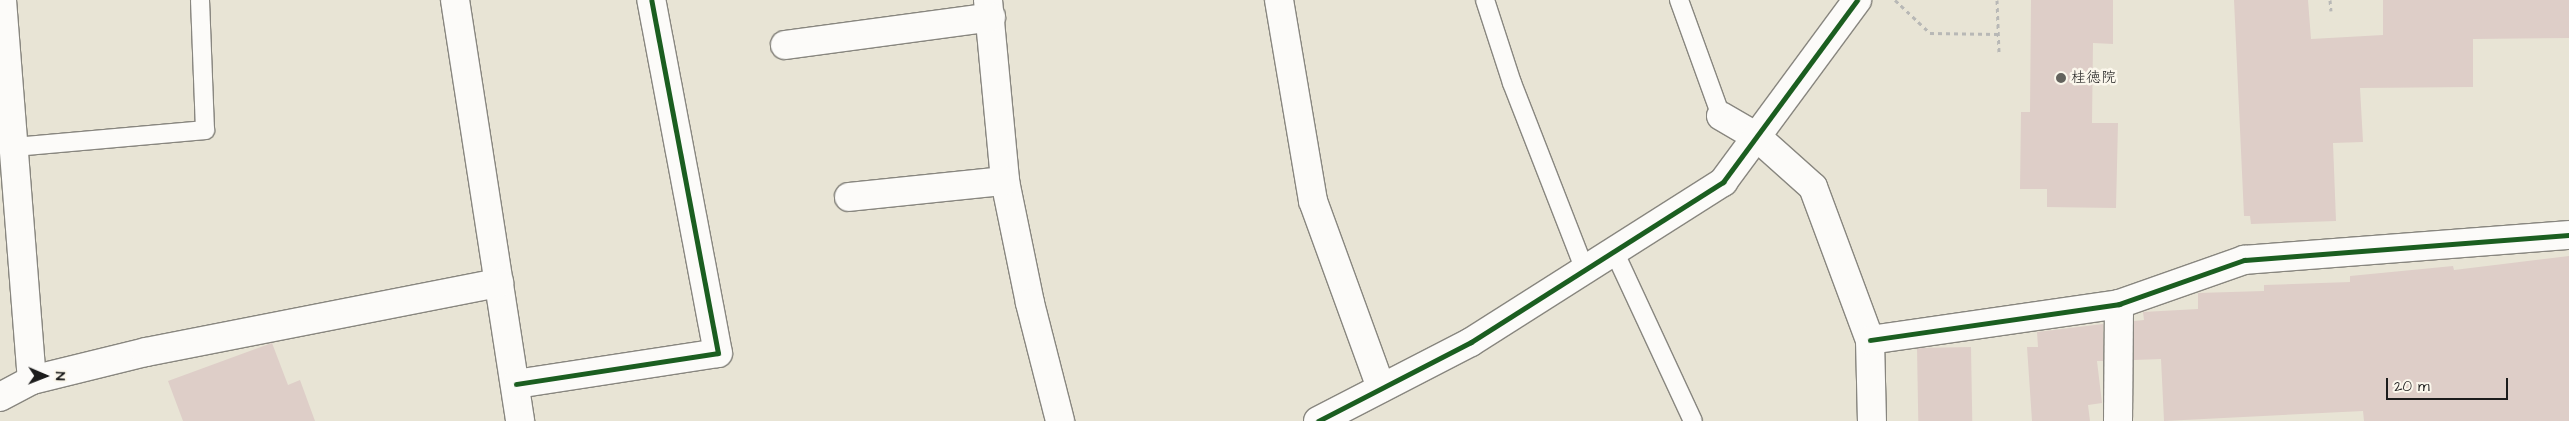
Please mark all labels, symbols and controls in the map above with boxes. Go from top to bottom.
place label: 桂徳院 [2071,69,2116,87]
marker: 桂徳院 [2055,72,2067,84]
north arrow [20,351,70,401]
scale bar [2389,368,2512,400]
text: N [50,372,70,381]
text: 20 m [2394,376,2430,397]

